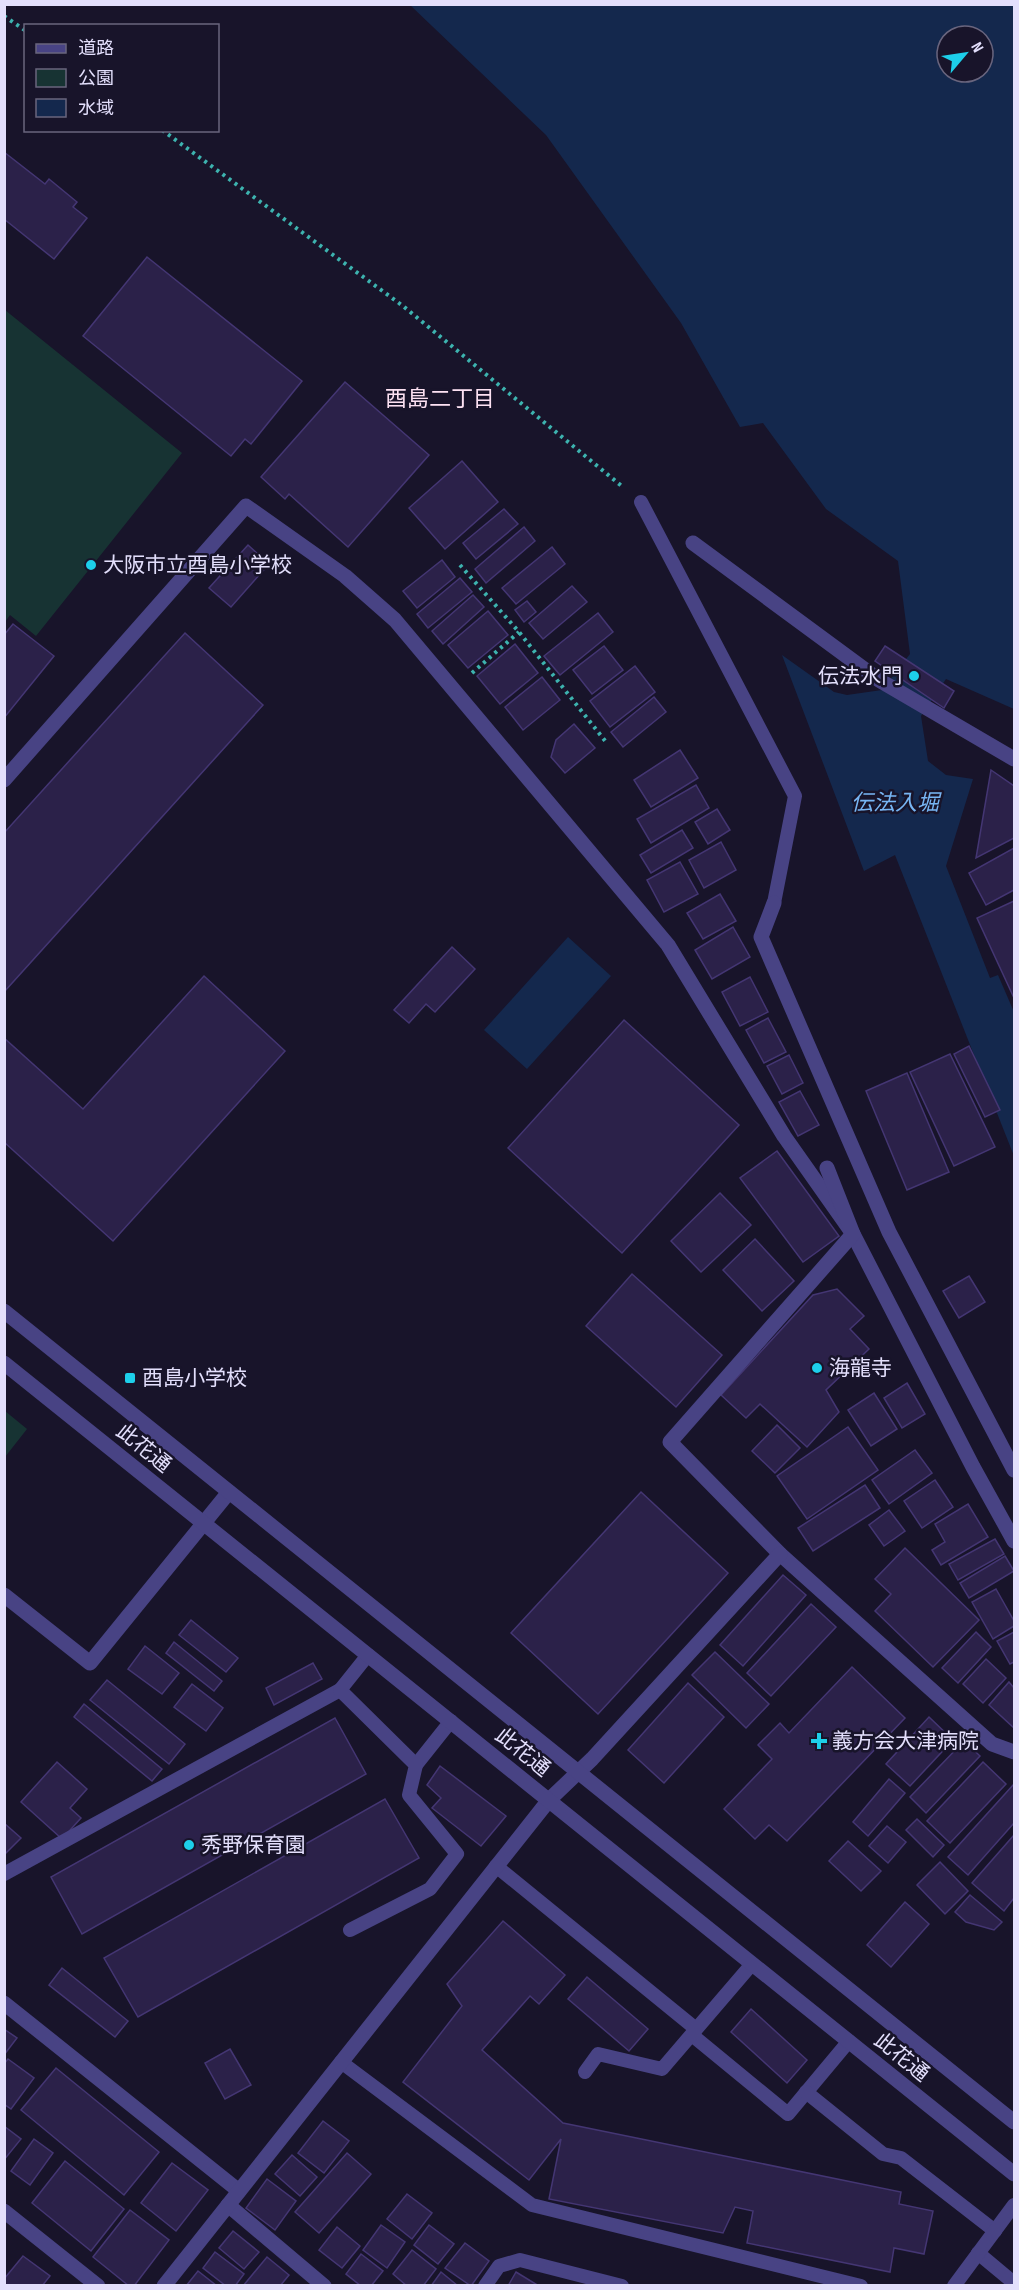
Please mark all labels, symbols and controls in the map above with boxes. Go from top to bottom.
legend [24,24,219,132]
north arrow [935,24,995,84]
text: 道路 [78,38,114,59]
text: N [966,39,987,56]
text: 公園 [78,68,114,89]
text: 水域 [78,98,114,119]
district label: 酉島二丁目 [385,386,495,413]
place label: 大阪市立酉島小学校 [103,553,292,578]
marker: 大阪市立酉島小学校 [84,558,98,572]
place label: 伝法水門 [818,664,902,689]
marker: 伝法水門 [907,669,921,683]
water label: 伝法入堀 [851,790,942,817]
place label: 海龍寺 [829,1356,892,1381]
marker: 海龍寺 [810,1361,824,1375]
place label: 酉島小学校 [142,1366,247,1391]
marker: 酉島小学校 [123,1371,137,1385]
street label: 此花通 [111,1419,176,1478]
street label: 此花通 [490,1723,555,1782]
place label: 義方会大津病院 [832,1729,979,1754]
marker: 義方会大津病院 [810,1732,828,1750]
place label: 秀野保育園 [201,1833,306,1858]
marker: 秀野保育園 [182,1838,196,1852]
street label: 此花通 [869,2028,934,2087]

